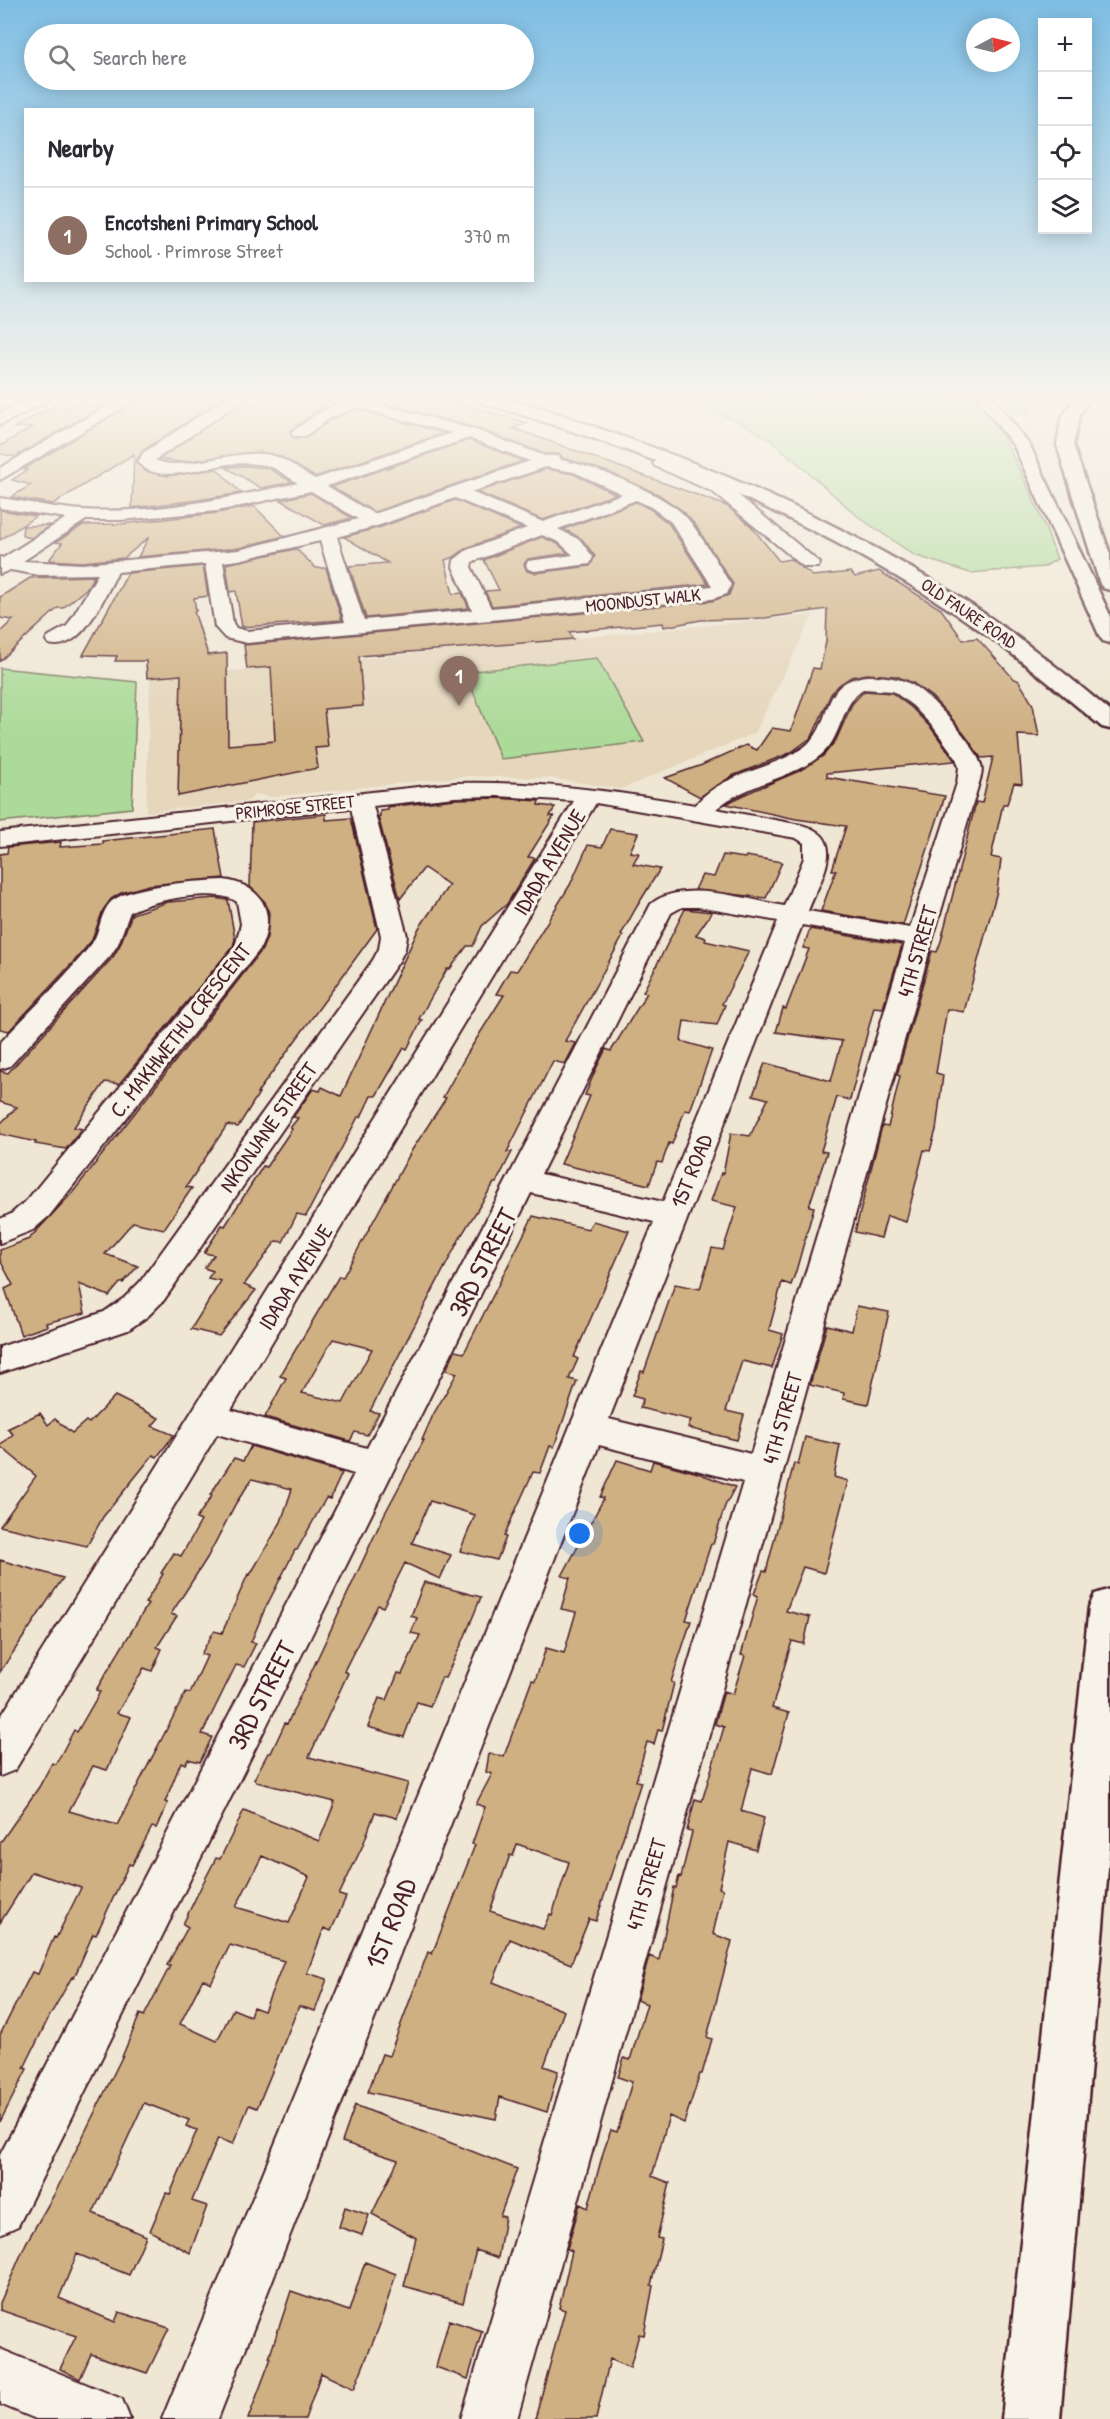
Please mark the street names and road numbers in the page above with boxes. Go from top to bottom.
street label: OLD FAURE ROAD [916,572,1022,655]
street label: MOONDUST WALK [584,581,702,618]
street label: PRIMROSE STREET [234,788,356,826]
street label: IDADA AVENUE [506,803,593,921]
street label: 4TH STREET [890,901,945,1000]
street label: C. MAKHWETHU CRESCENT [102,936,258,1124]
street label: NKONJANE STREET [212,1055,324,1198]
street label: 1ST ROAD [663,1129,720,1212]
street label: 3RD STREET [439,1201,525,1322]
street label: IDADA AVENUE [251,1218,339,1335]
street label: 4TH STREET [755,1368,810,1467]
street label: 3RD STREET [218,1634,304,1755]
street label: 4TH STREET [619,1834,674,1933]
street label: 1ST ROAD [356,1872,424,1973]

